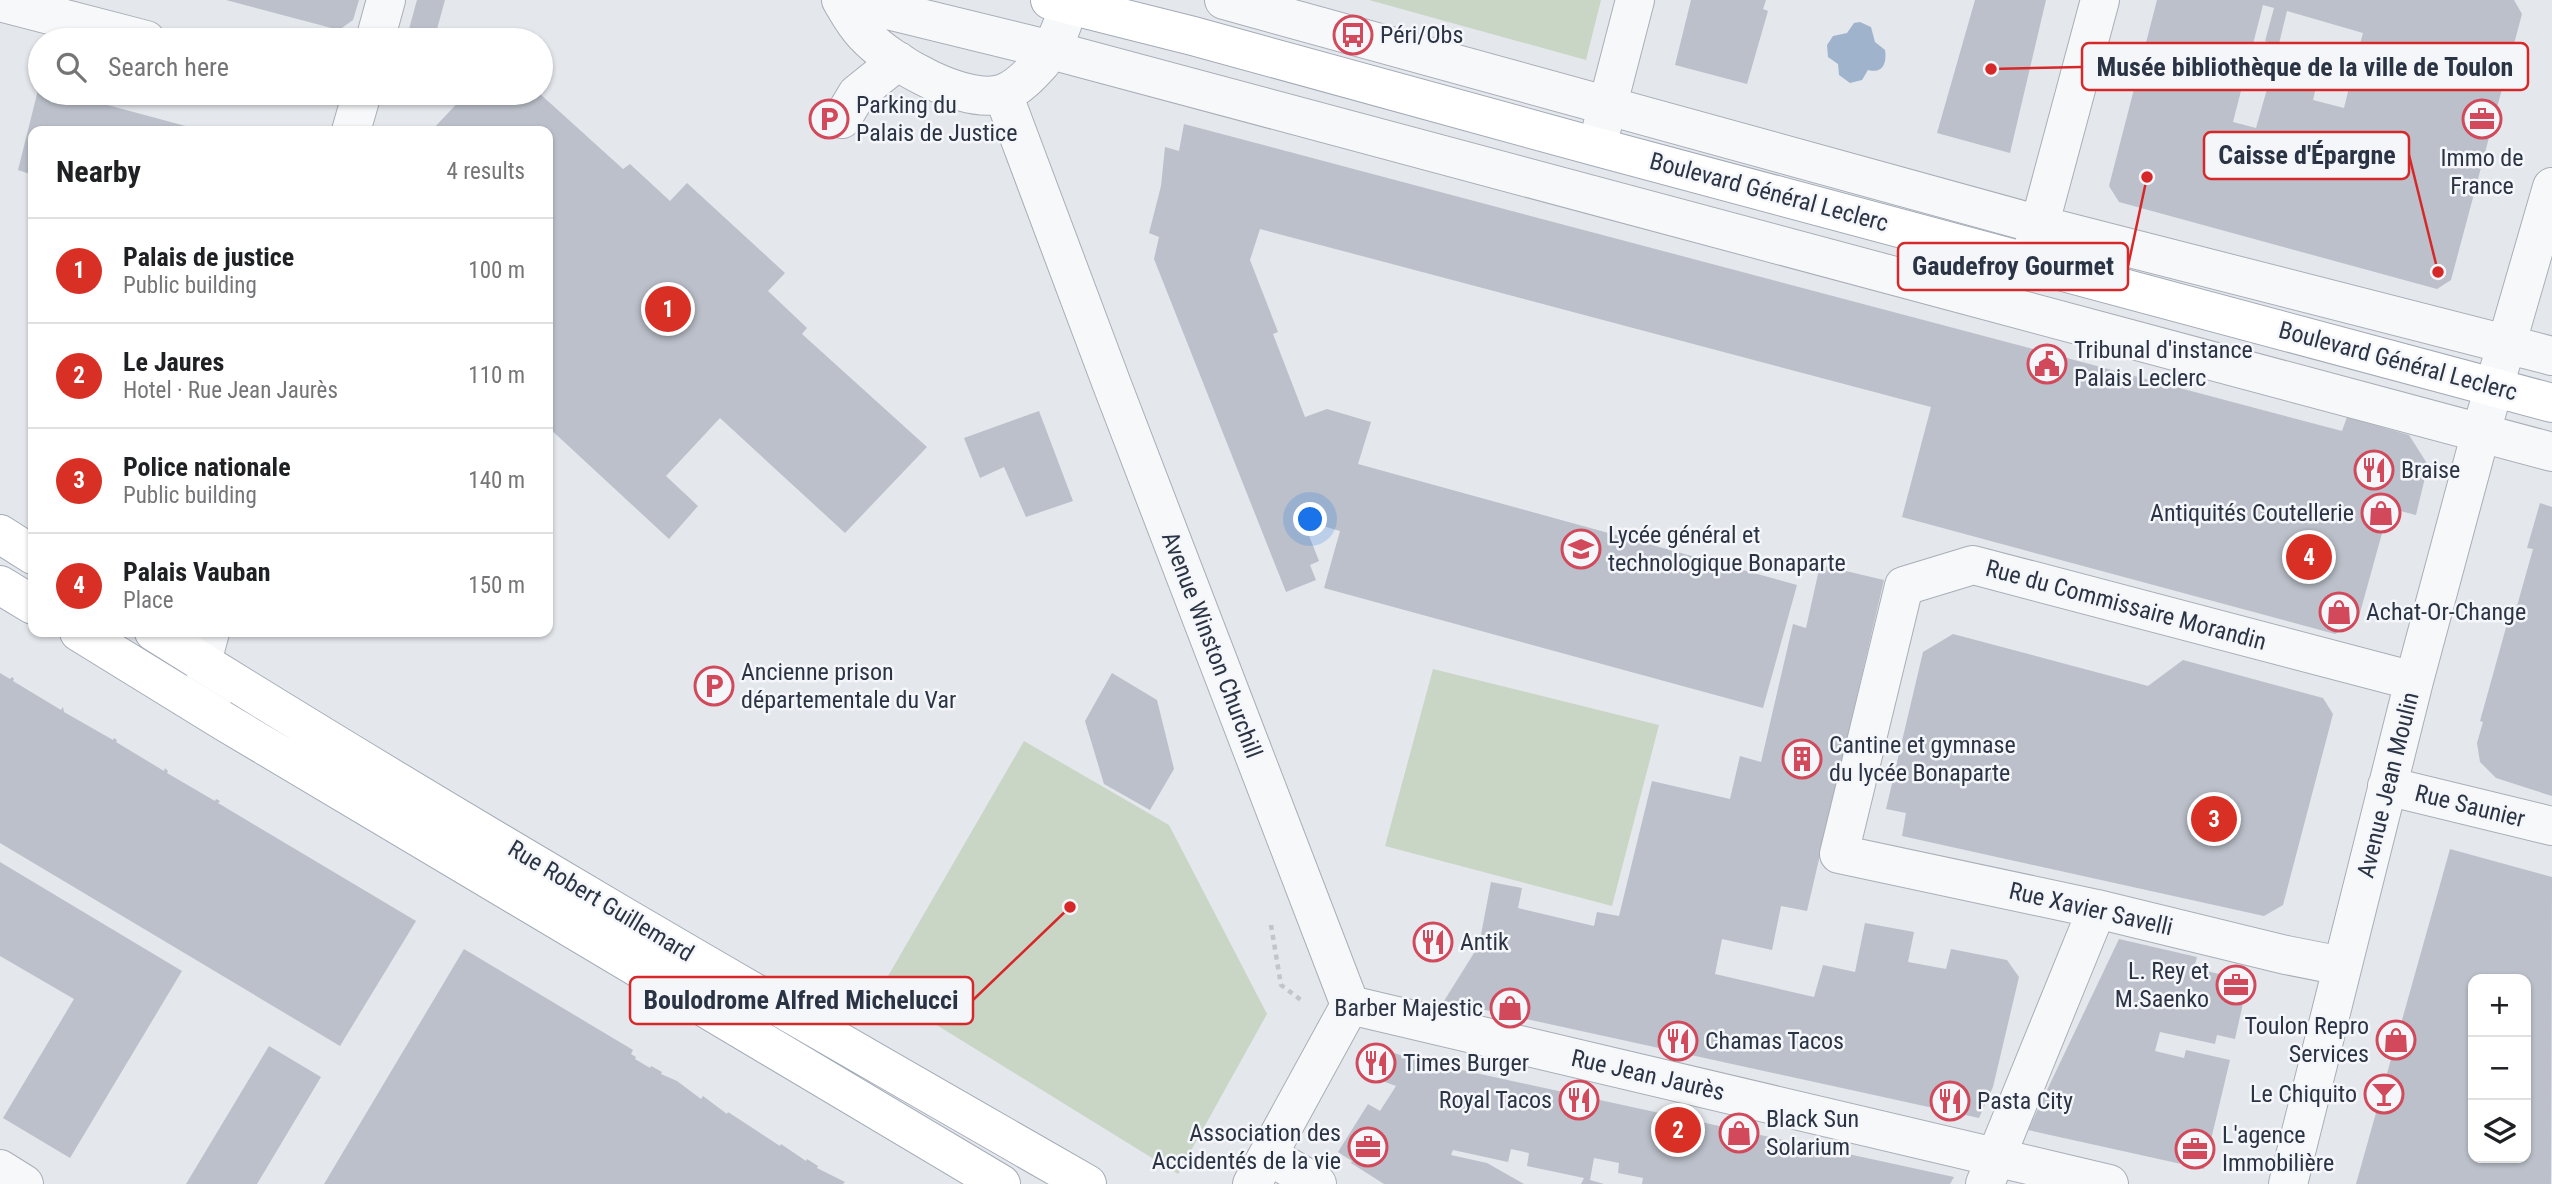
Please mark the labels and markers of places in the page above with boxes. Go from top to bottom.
bus stop icon: Péri/Obs [1332,14,1374,56]
place label: Péri/Obs [1380,21,1463,49]
callout: Musée bibliothèque de la ville de Toulon [2082,43,2528,90]
place label: Parking du Palais de Justice [856,91,1017,147]
parking icon: Parking du Palais de Justice [808,98,850,140]
office icon: Immo de France [2461,98,2503,140]
callout: Caisse d'Épargne [2204,132,2409,179]
place label: Immo de France [2441,144,2523,200]
callout: Gaudefroy Gourmet [1898,243,2128,290]
pin: 1 [645,283,691,335]
place label: Tribunal d'instance Palais Leclerc [2074,336,2253,392]
public building icon: Tribunal d'instance Palais Leclerc [2026,343,2068,385]
restaurant icon: Braise [2353,449,2395,491]
place label: Braise [2401,456,2460,484]
shop icon: Antiquités Coutellerie [2360,492,2402,534]
place label: Antiquités Coutellerie [2150,499,2354,527]
place label: Lycée général et technologique Bonaparte [1608,521,1846,577]
school or university icon: Lycée général et technologique Bonaparte [1560,528,1602,570]
pin: 4 [2286,531,2332,583]
shop icon: Achat-Or-Change [2318,591,2360,633]
place label: Achat-Or-Change [2366,598,2526,626]
place label: Ancienne prison départementale du Var [741,658,956,714]
parking icon: Ancienne prison départementale du Var [693,665,735,707]
place label: Cantine et gymnase du lycée Bonaparte [1829,731,2016,787]
building icon: Cantine et gymnase du lycée Bonaparte [1781,738,1823,780]
pin: 3 [2191,793,2237,845]
restaurant icon: Antik [1412,921,1454,963]
place label: Antik [1460,928,1509,956]
place label: L. Rey et M.Saenko [2115,957,2209,1013]
office icon: L. Rey et M.Saenko [2215,964,2257,1006]
callout: Boulodrome Alfred Michelucci [630,977,973,1024]
shop icon: Barber Majestic [1489,987,1531,1029]
place label: Barber Majestic [1334,994,1483,1022]
place label: Toulon Repro Services [2244,1012,2369,1068]
shop icon: Toulon Repro Services [2375,1019,2417,1061]
restaurant icon: Chamas Tacos [1657,1020,1699,1062]
place label: Chamas Tacos [1705,1027,1844,1055]
restaurant icon: Times Burger [1355,1042,1397,1084]
place label: Times Burger [1403,1049,1529,1077]
bar icon: Le Chiquito [2363,1073,2405,1115]
restaurant icon: Royal Tacos [1558,1079,1600,1121]
restaurant icon: Pasta City [1929,1080,1971,1122]
place label: Le Chiquito [2250,1080,2357,1108]
place label: Royal Tacos [1439,1086,1552,1114]
place label: Pasta City [1977,1087,2073,1115]
pin: 2 [1655,1104,1701,1156]
place label: Black Sun Solarium [1766,1105,1859,1161]
shop icon: Black Sun Solarium [1718,1112,1760,1154]
place label: Association des Accidentés de la vie [1152,1119,1341,1175]
place label: L'agence Immobilière [2222,1121,2334,1177]
office icon: Association des Accidentés de la vie [1347,1126,1389,1168]
office icon: L'agence Immobilière [2174,1128,2216,1170]

